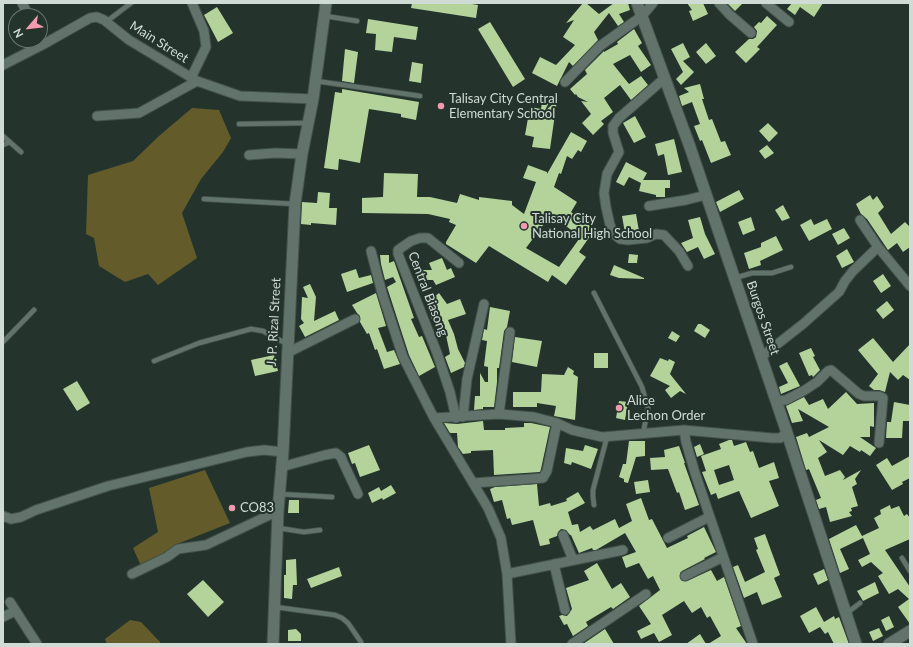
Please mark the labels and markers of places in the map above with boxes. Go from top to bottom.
place label: Talisay City Central Elementary School [449,91,558,122]
marker: Talisay City Central Elementary School [436,101,446,111]
place label: Talisay City National High School [532,211,652,242]
marker: Talisay City National High School [519,221,529,231]
place label: Alice Lechon Order [627,393,705,424]
marker: Alice Lechon Order [614,403,624,413]
place label: CO83 [240,500,274,516]
marker: CO83 [227,503,237,513]

